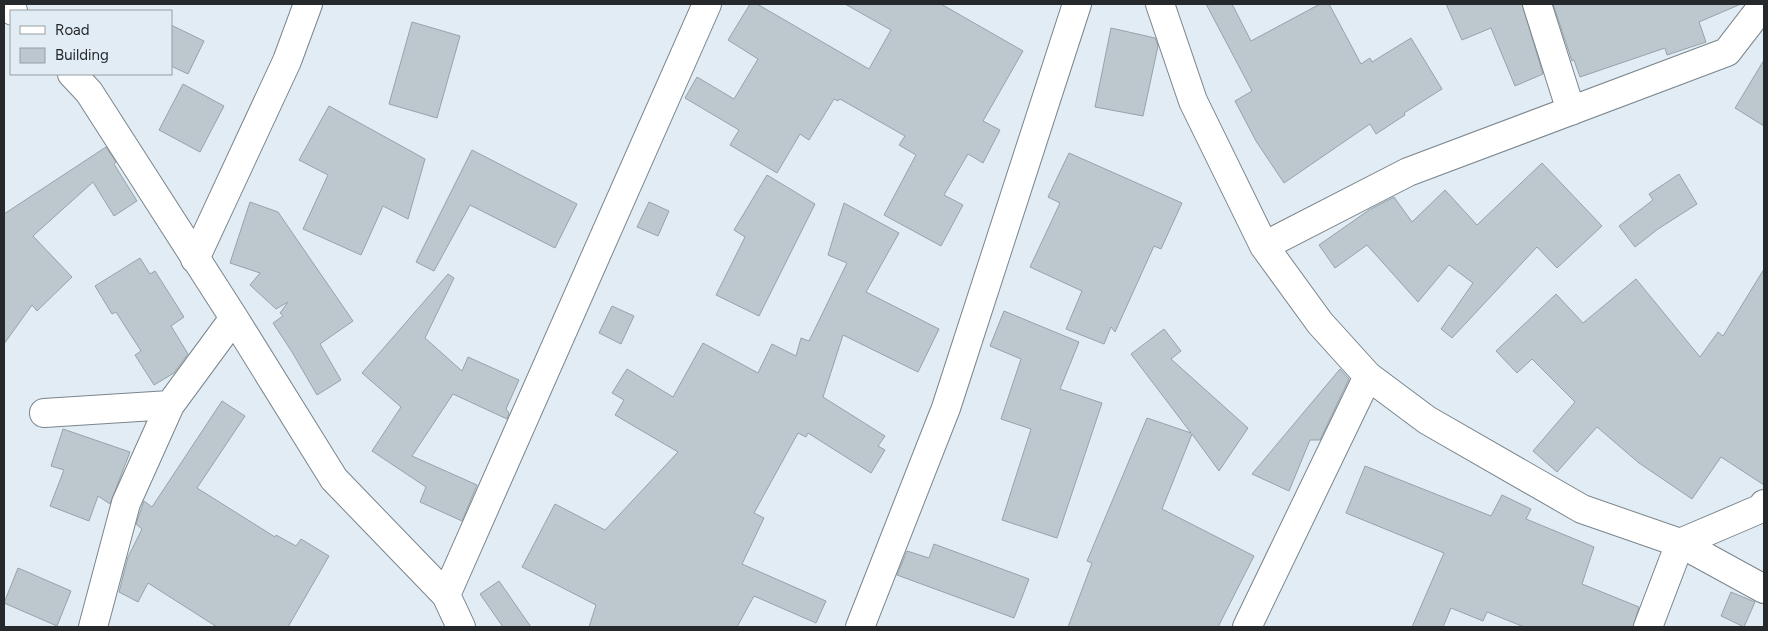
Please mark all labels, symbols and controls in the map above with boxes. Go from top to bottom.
legend [10,10,172,75]
text: Road [55,21,90,39]
text: Building [55,46,109,64]

